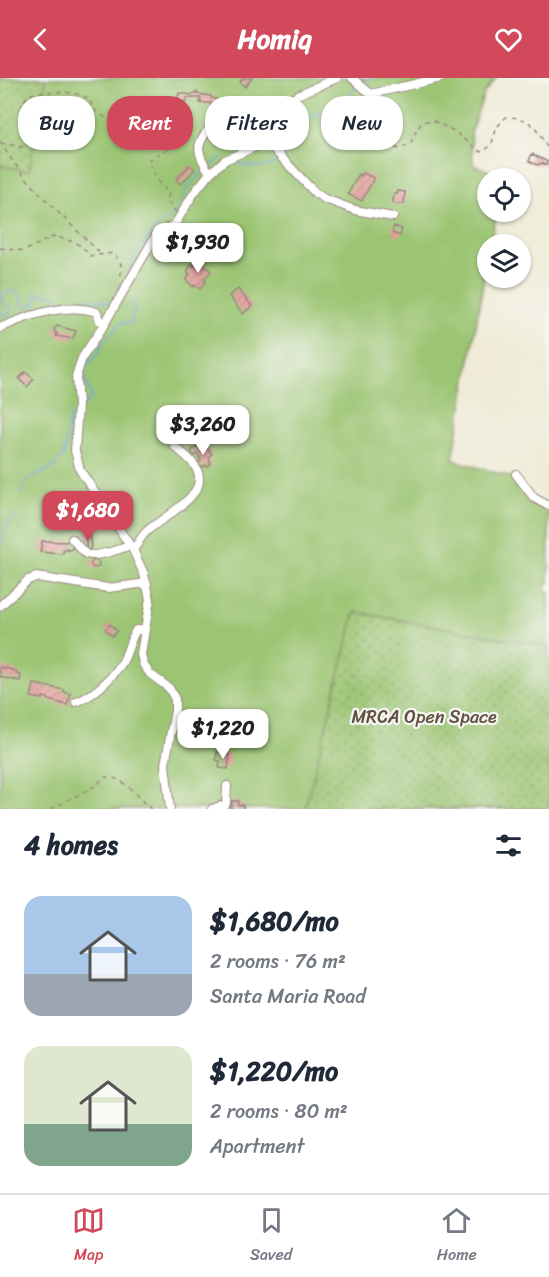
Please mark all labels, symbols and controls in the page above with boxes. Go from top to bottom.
text: Homiq [237,15,312,63]
icon: back [24,23,57,56]
icon: heart [492,23,525,56]
chip: Buy [18,96,95,150]
chip: Rent [107,96,193,150]
chip: Filters [205,96,309,150]
chip: New [321,96,403,150]
map controls [477,168,531,288]
button: locate [477,168,531,222]
pin: $1,930 [149,223,247,274]
text: $1,930 [166,225,230,260]
button: layers [477,234,531,288]
pin: $3,260 [154,405,252,456]
text: $3,260 [170,407,236,442]
pin: $1,680 [39,491,137,542]
text: $1,680 [56,493,120,528]
park label: MRCA Open Space [351,701,497,733]
pin: $1,220 [174,709,272,760]
text: $1,220 [191,711,255,746]
text: 4 homes [24,822,118,868]
icon: filters [492,829,525,862]
text: $1,680/mo [210,898,339,944]
icon: home [72,920,144,992]
text: 2 rooms · 76 m² [210,944,346,979]
text: Santa Maria Road [210,979,366,1014]
text: $1,220/mo [210,1048,338,1094]
icon: home [72,1070,144,1142]
text: 2 rooms · 80 m² [210,1094,348,1129]
text: Apartment [210,1129,304,1164]
tab: Map [72,1204,105,1269]
tab: Saved [250,1204,292,1269]
tab: Home [437,1204,477,1269]

